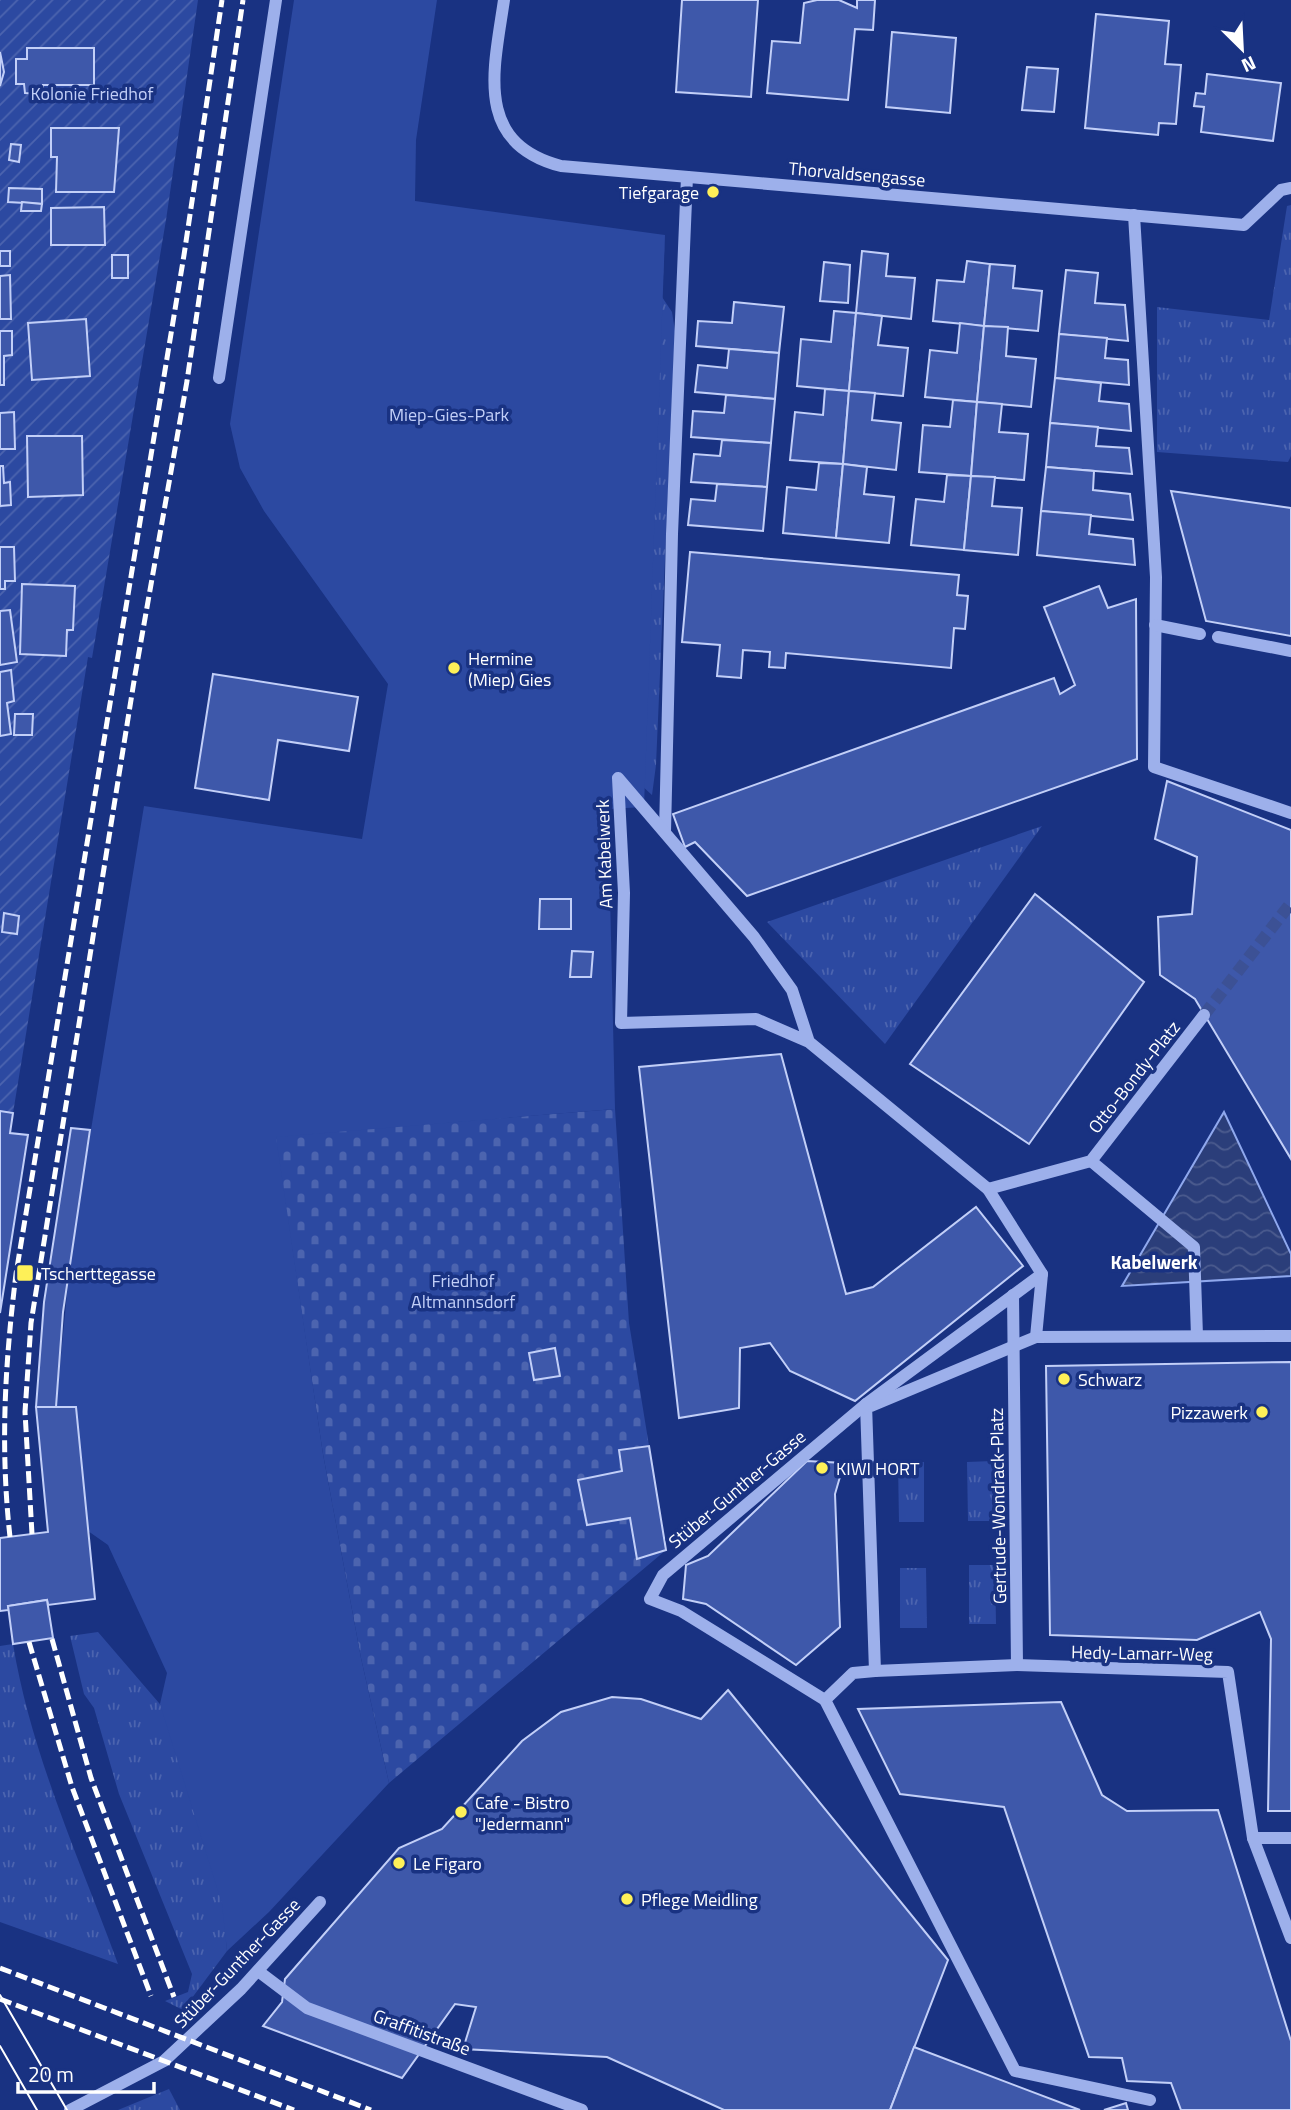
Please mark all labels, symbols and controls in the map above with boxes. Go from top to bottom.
north arrow [1207,14,1277,84]
text: N [1237,49,1261,81]
park label: Kolonie Friedhof [31,80,153,107]
street label: Thorvaldsengasse [787,155,927,193]
place label: Tiefgarage [619,179,699,206]
marker: Tiefgarage [705,184,721,200]
park label: Miep-Gies-Park [389,401,509,428]
place label: Hermine (Miep) Gies [468,645,551,693]
marker: Hermine (Miep) Gies [446,660,462,676]
street label: Am Kabelwerk [589,799,619,909]
street label: Otto-Bondy-Platz [1081,1015,1187,1139]
district label: Kabelwerk [1110,1247,1198,1276]
place label: Tscherttegasse [41,1260,156,1287]
marker: Tscherttegasse [15,1263,35,1283]
park label: Friedhof Altmannsdorf [411,1267,515,1315]
place label: Schwarz [1078,1366,1142,1393]
marker: Schwarz [1056,1371,1072,1387]
place label: Pizzawerk [1170,1399,1248,1426]
marker: Pizzawerk [1254,1404,1270,1420]
street label: Gertrude-Wondrack-Platz [983,1408,1013,1604]
street label: Stüber-Gunther-Gasse [662,1423,812,1555]
place label: KIWI HORT [836,1455,920,1482]
marker: KIWI HORT [814,1460,830,1476]
street label: Hedy-Lamarr-Weg [1071,1638,1213,1668]
place label: Cafe - Bistro "Jedermann" [475,1789,570,1837]
marker: Cafe - Bistro "Jedermann" [453,1804,469,1820]
place label: Le Figaro [413,1850,482,1877]
marker: Le Figaro [391,1855,407,1871]
place label: Pflege Meidling [641,1886,758,1913]
marker: Pflege Meidling [619,1891,635,1907]
street label: Stüber-Gunther-Gasse [168,1892,306,2034]
street label: Graffitistraße [370,2002,474,2062]
scale bar [18,2050,154,2094]
text: 20 m [28,2058,74,2090]

